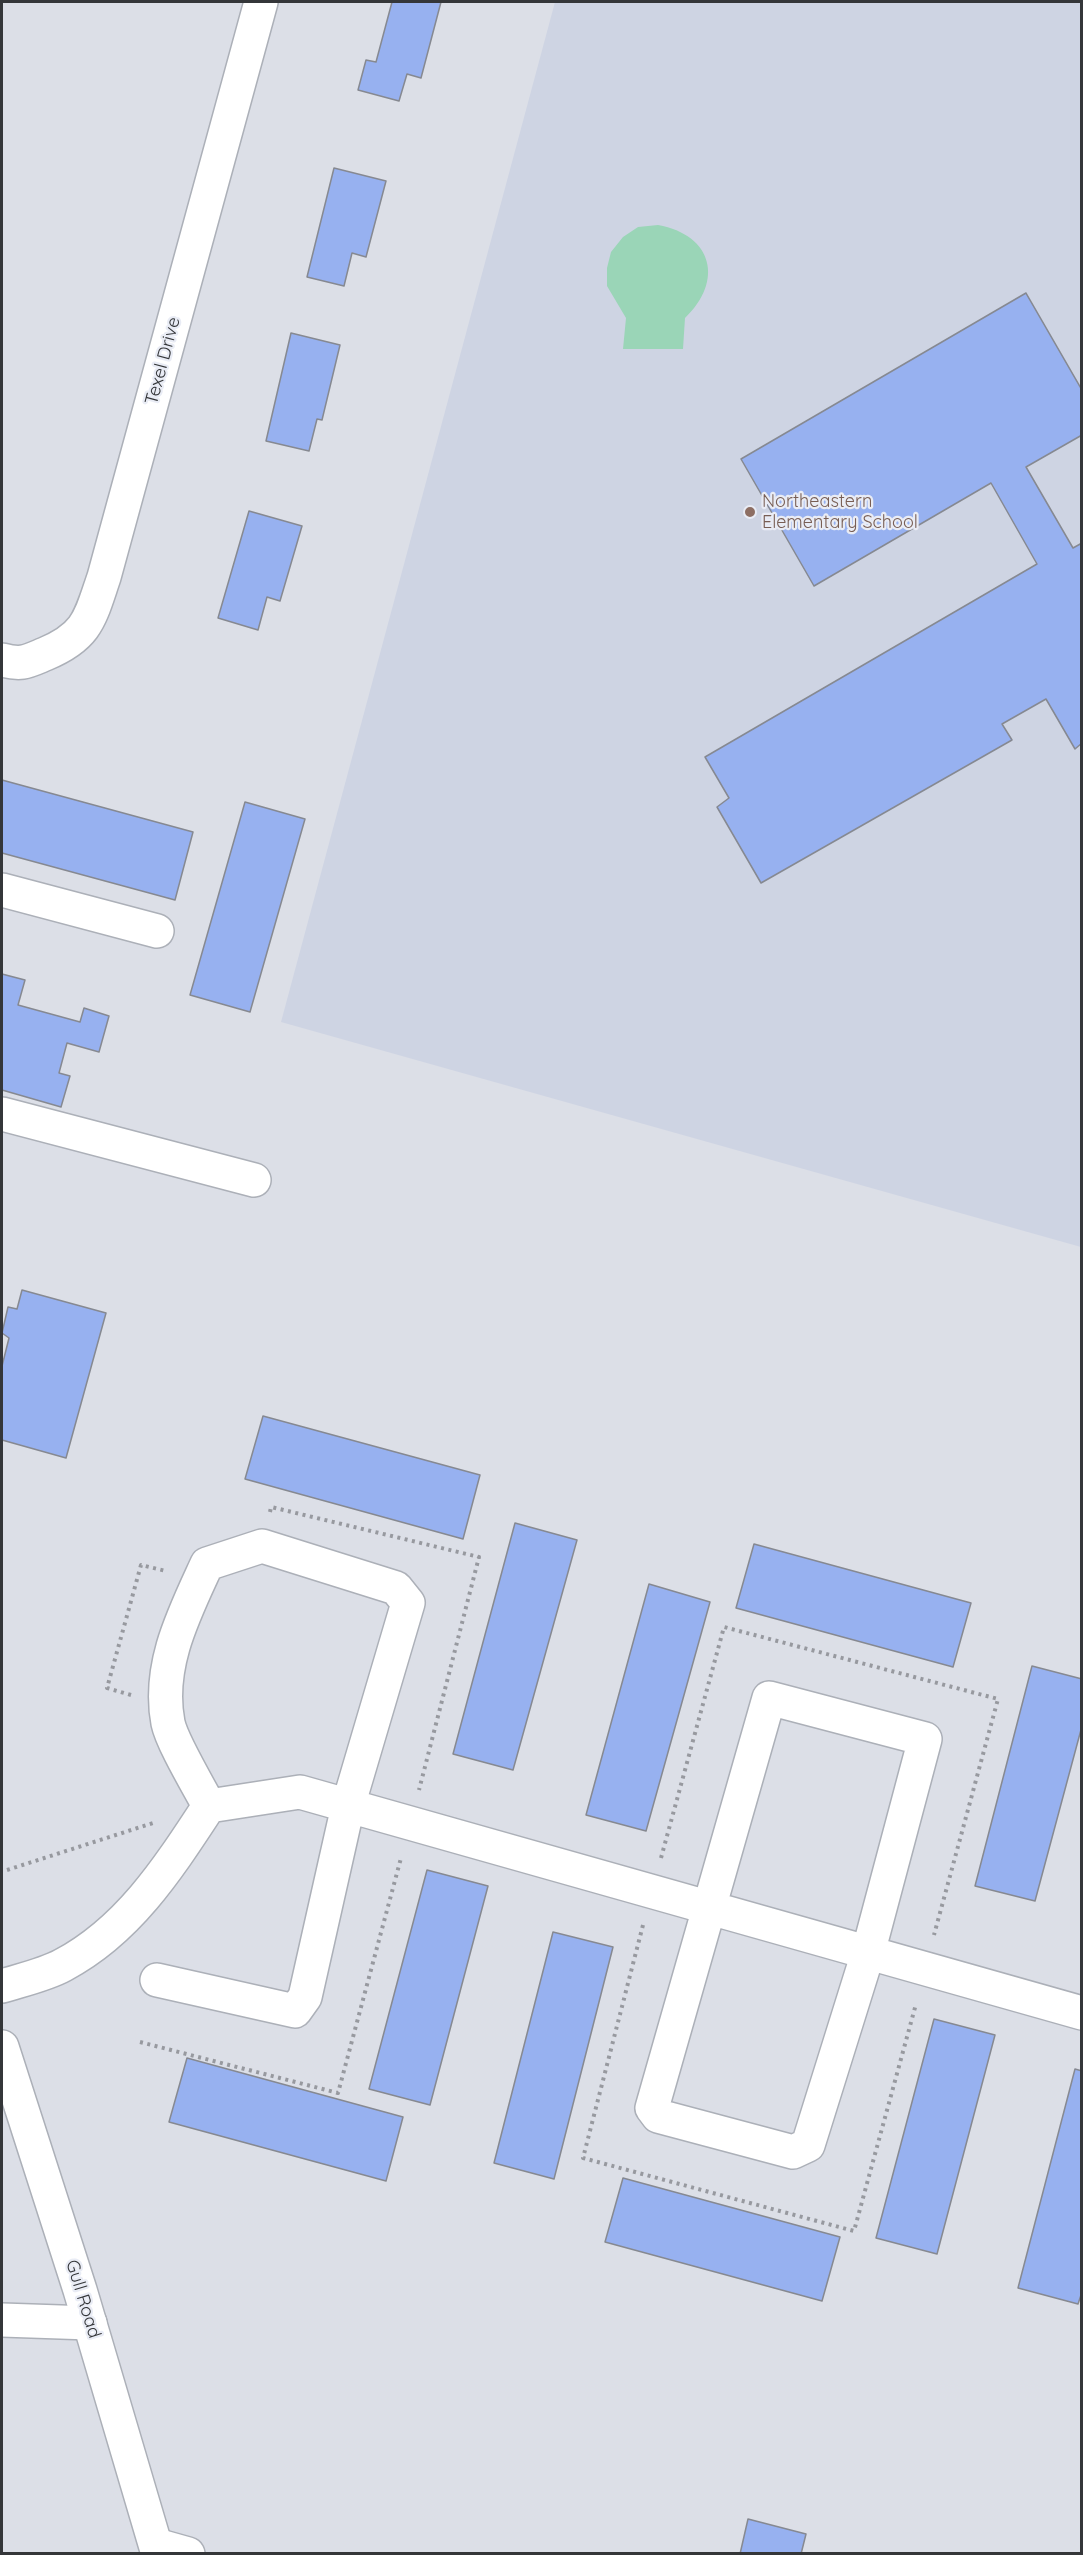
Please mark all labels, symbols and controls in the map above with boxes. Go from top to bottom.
street label: Texel Drive [141,315,185,407]
place label: Northeastern Elementary School [762,491,918,534]
marker: Northeastern Elementary School [743,505,757,519]
street label: Gull Road [61,2257,105,2341]

